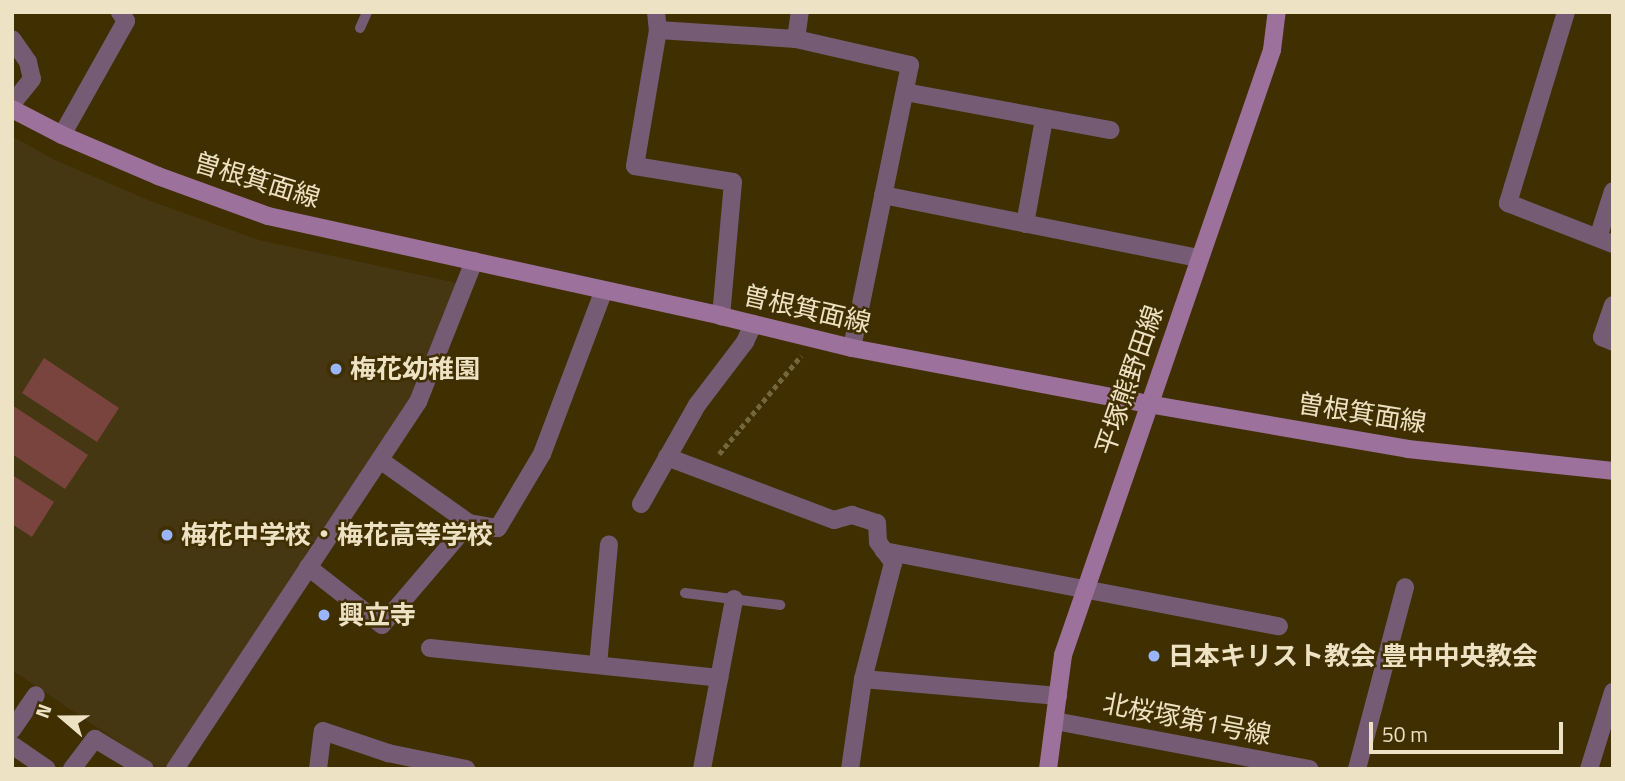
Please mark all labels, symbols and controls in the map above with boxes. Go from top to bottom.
street label: 曽根箕面線 [190,146,324,214]
street label: 曽根箕面線 [740,279,874,339]
street label: 平塚熊野田線 [1089,301,1169,459]
place label: 梅花幼稚園 [350,353,480,385]
marker: 梅花幼稚園 [328,361,344,377]
street label: 曽根箕面線 [1295,387,1429,439]
place label: 梅花中学校・梅花高等学校 [181,519,493,551]
marker: 梅花中学校・梅花高等学校 [159,527,175,543]
place label: 興立寺 [338,599,416,631]
marker: 興立寺 [316,607,332,623]
place label: 日本キリスト教会 豊中中央教会 [1168,640,1538,672]
marker: 日本キリスト教会 豊中中央教会 [1146,648,1162,664]
north arrow [28,683,98,753]
street label: 北桜塚第1号線 [1100,687,1274,751]
text: N [27,700,59,722]
scale bar [1373,708,1567,752]
text: 50 m [1382,718,1428,750]

